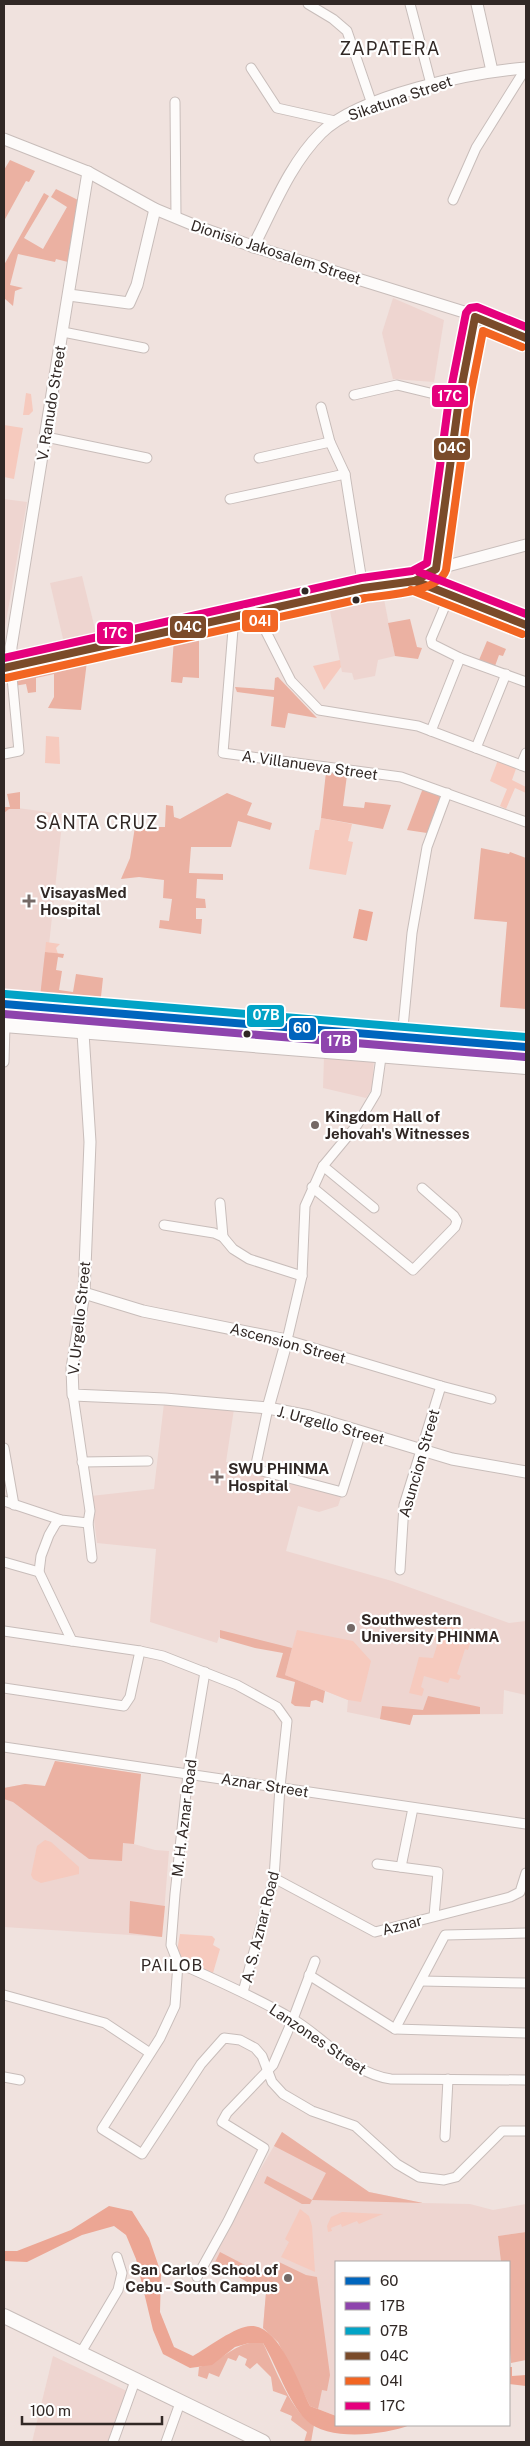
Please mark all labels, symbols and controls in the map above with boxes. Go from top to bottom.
district label: ZAPATERA [340,38,440,59]
street label: Sikatuna Street [346,72,454,124]
street label: Dionisio Jakosalem Street [189,216,363,288]
street label: V. Ranudo Street [33,344,69,462]
line badge: 17C [431,384,469,408]
text: 17C [438,388,462,404]
line badge: 04C [433,437,471,461]
text: 04C [438,440,466,456]
unlabelled marker [300,586,310,596]
unlabelled marker [351,595,361,605]
line badge: 04I [241,609,279,633]
text: 04I [249,613,271,629]
line badge: 04C [169,615,207,639]
text: 04C [174,619,202,635]
line badge: 17C [96,621,134,645]
text: 17C [103,625,127,641]
street label: A. Villanueva Street [241,747,379,783]
district label: SANTA CRUZ [36,812,158,833]
place label: VisayasMed Hospital [40,884,127,918]
marker: VisayasMed Hospital [22,894,36,908]
line badge: 07B [246,1004,285,1028]
text: 07B [252,1007,280,1023]
line badge: 60 [288,1017,317,1041]
text: 60 [293,1020,311,1036]
unlabelled marker [242,1029,252,1039]
line badge: 17B [320,1030,358,1054]
text: 17B [327,1033,351,1049]
place label: Kingdom Hall of Jehovah's Witnesses [325,1108,470,1142]
marker: Kingdom Hall of Jehovah's Witnesses [309,1119,321,1131]
street label: V. Urgello Street [65,1260,93,1376]
street label: Ascension Street [228,1319,348,1367]
street label: J. Urgello Street [275,1402,387,1448]
street label: Asuncion Street [395,1407,443,1519]
place label: SWU PHINMA Hospital [228,1460,329,1494]
marker: SWU PHINMA Hospital [210,1470,224,1484]
place label: Southwestern University PHINMA [361,1611,499,1645]
marker: Southwestern University PHINMA [345,1622,357,1634]
street label: M. H. Aznar Road [168,1758,200,1878]
street label: Aznar Street [220,1770,310,1800]
street label: A. S. Aznar Road [238,1870,282,1984]
street label: Aznar [380,1911,424,1938]
district label: PAILOB [141,1956,203,1975]
street label: Lanzones Street [266,2000,370,2078]
place label: San Carlos School of Cebu - South Campus [125,2261,278,2295]
legend [335,2261,510,2426]
marker: San Carlos School of Cebu - South Campus [282,2272,294,2284]
text: 60 [380,2272,398,2289]
text: 17B [380,2297,405,2314]
text: 07B [380,2322,408,2339]
text: 04C [380,2347,409,2364]
text: 04I [380,2372,403,2389]
scale bar [22,2394,162,2426]
text: 17C [380,2397,405,2414]
text: 100 m [30,2402,71,2419]

